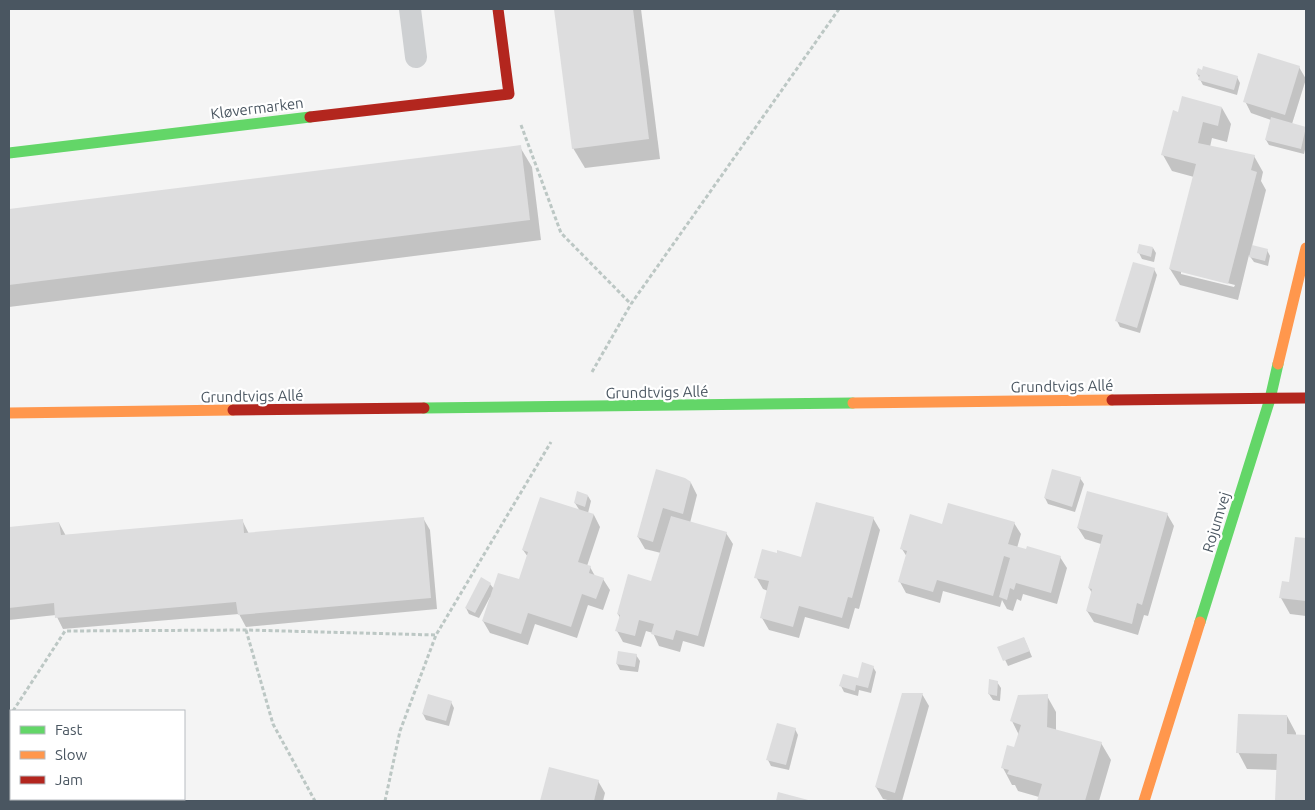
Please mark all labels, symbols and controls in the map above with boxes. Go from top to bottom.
street label: Kløvermarken [210,94,304,122]
street label: Grundtvigs Allé [1010,377,1114,395]
street label: Grundtvigs Allé [605,383,709,401]
street label: Grundtvigs Allé [200,387,304,405]
street label: Rojumvej [1199,490,1233,554]
legend [10,710,185,800]
text: Fast [55,721,83,738]
text: Slow [55,746,88,763]
text: Jam [55,771,83,788]

